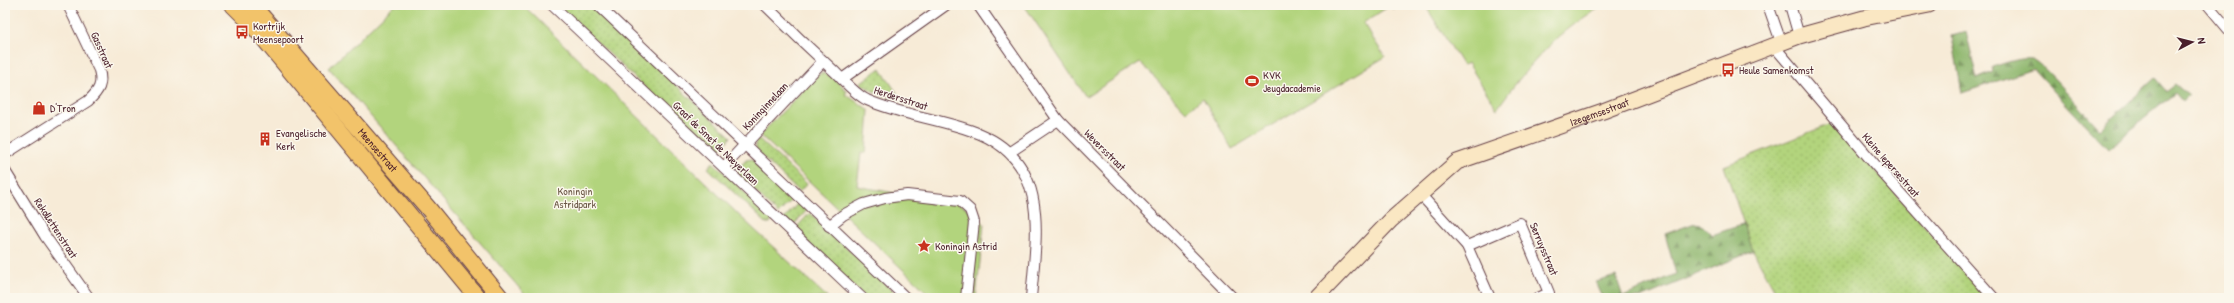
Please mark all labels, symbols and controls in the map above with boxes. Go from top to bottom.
place label: Kortrijk Meensepoort [253,19,304,46]
north arrow [2172,22,2212,62]
bus stop icon: Kortrijk Meensepoort [234,24,250,40]
street label: Gasstraat [88,30,116,71]
text: N [2195,37,2209,45]
bus stop icon: Heule Samenkomst [1720,62,1736,78]
place label: Heule Samenkomst [1739,63,1814,77]
place label: KVK Jeugdacademie [1263,68,1322,95]
sports icon: KVK Jeugdacademie [1244,73,1260,89]
street label: Koninginnelaan [739,79,791,133]
street label: Herdersstraat [872,83,930,113]
street label: Izegemsestraat [1568,95,1631,129]
street label: Graaf de Smet de Naeyerlaan [670,98,762,188]
shop icon: D'Tron [31,100,47,116]
place label: D'Tron [50,101,76,115]
street label: Meensestraat [355,125,401,175]
place label: Evangelische Kerk [276,126,327,153]
street label: Weversstraat [1081,126,1129,174]
street label: Kleine Iepersestraat [1859,130,1923,200]
building icon: Evangelische Kerk [257,131,273,147]
park label: Koningin Astridpark [554,184,597,211]
street label: Rekollettenstraat [31,195,81,261]
street label: Serruysstraat [1527,221,1561,278]
place icon: Koningin Astrid [916,238,932,254]
place label: Koningin Astrid [935,239,998,253]

